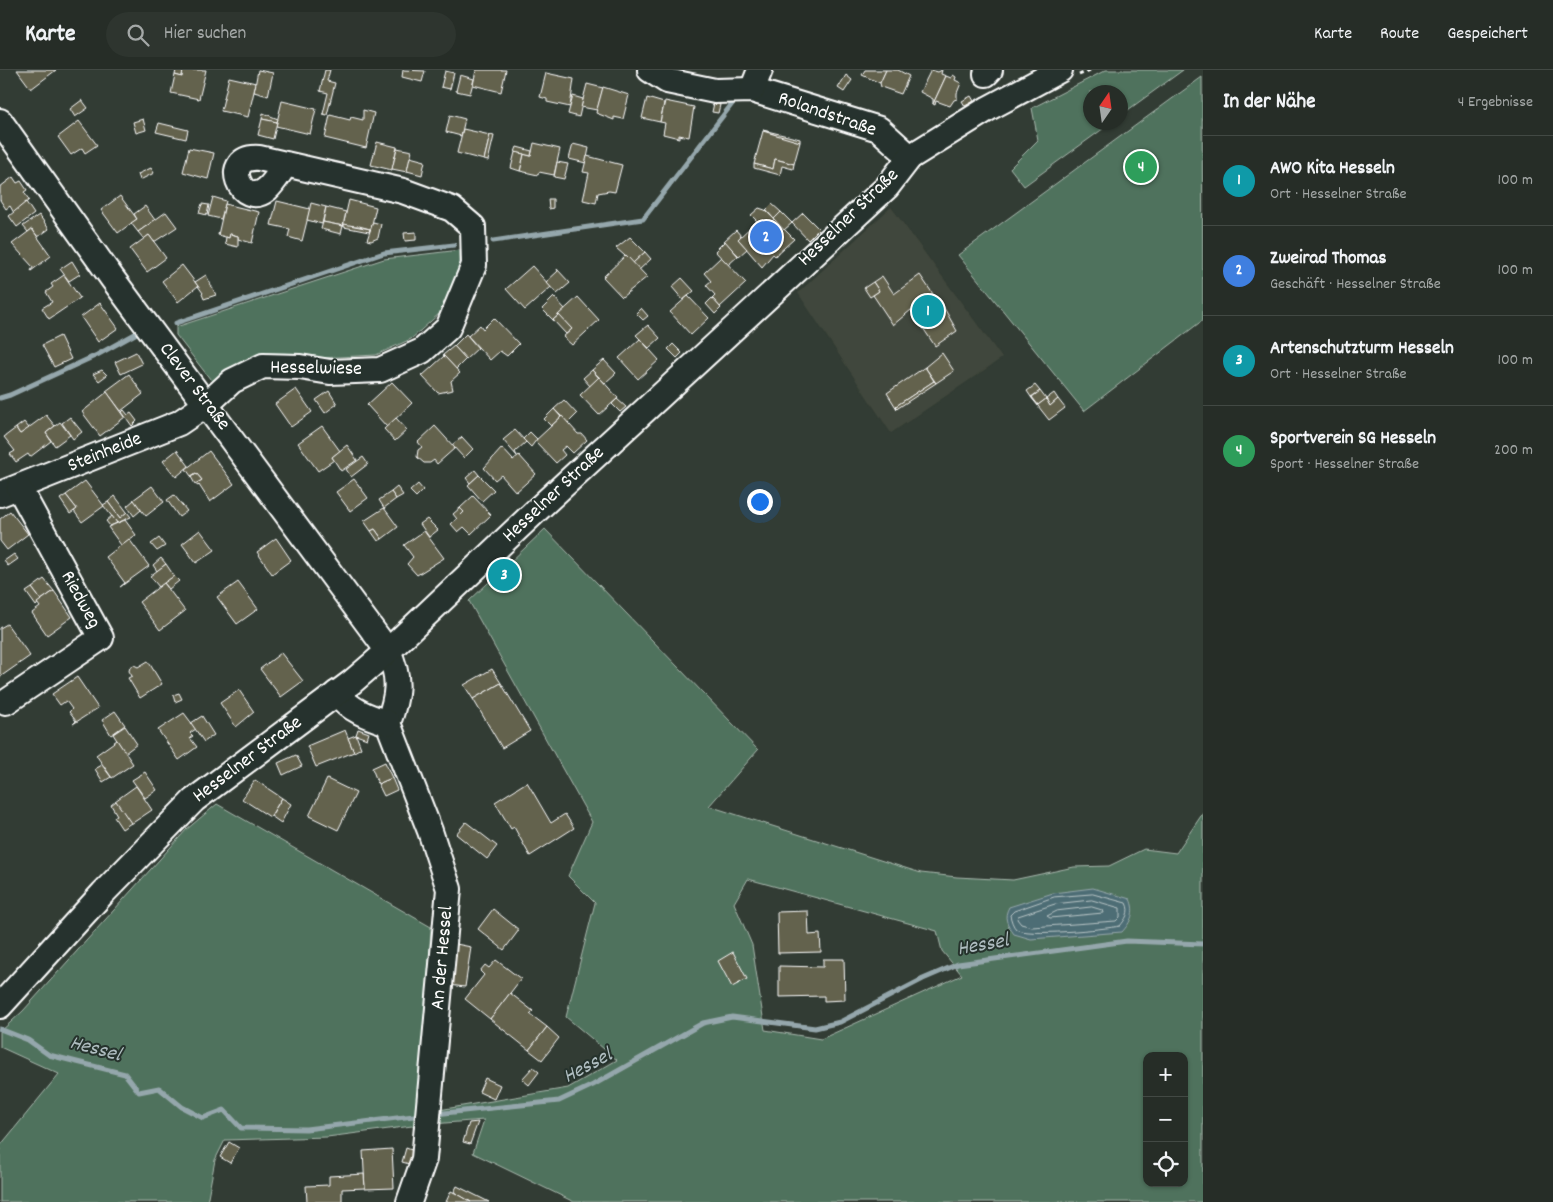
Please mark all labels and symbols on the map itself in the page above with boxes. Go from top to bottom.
street label: Rolandstraße [774,85,880,145]
north arrow [1083,85,1128,130]
pin: 4 [1125,148,1157,186]
street label: Hesselner Straße [792,162,906,273]
pin: 2 [750,218,782,256]
pin: 1 [912,292,944,330]
street label: Clever Straße [152,337,237,437]
street label: Hesselwiese [270,354,362,384]
street label: Steinheide [64,425,146,481]
street label: Hesselner Straße [497,440,612,550]
your location [747,489,773,515]
pin: 3 [488,556,520,594]
street label: Riedweg [53,566,107,634]
street label: Hesselner Straße [187,709,309,811]
street label: An der Hessel [425,905,462,1011]
water label: Hessel [955,926,1013,965]
water label: Hessel [66,1029,126,1072]
water label: Hessel [558,1041,620,1092]

